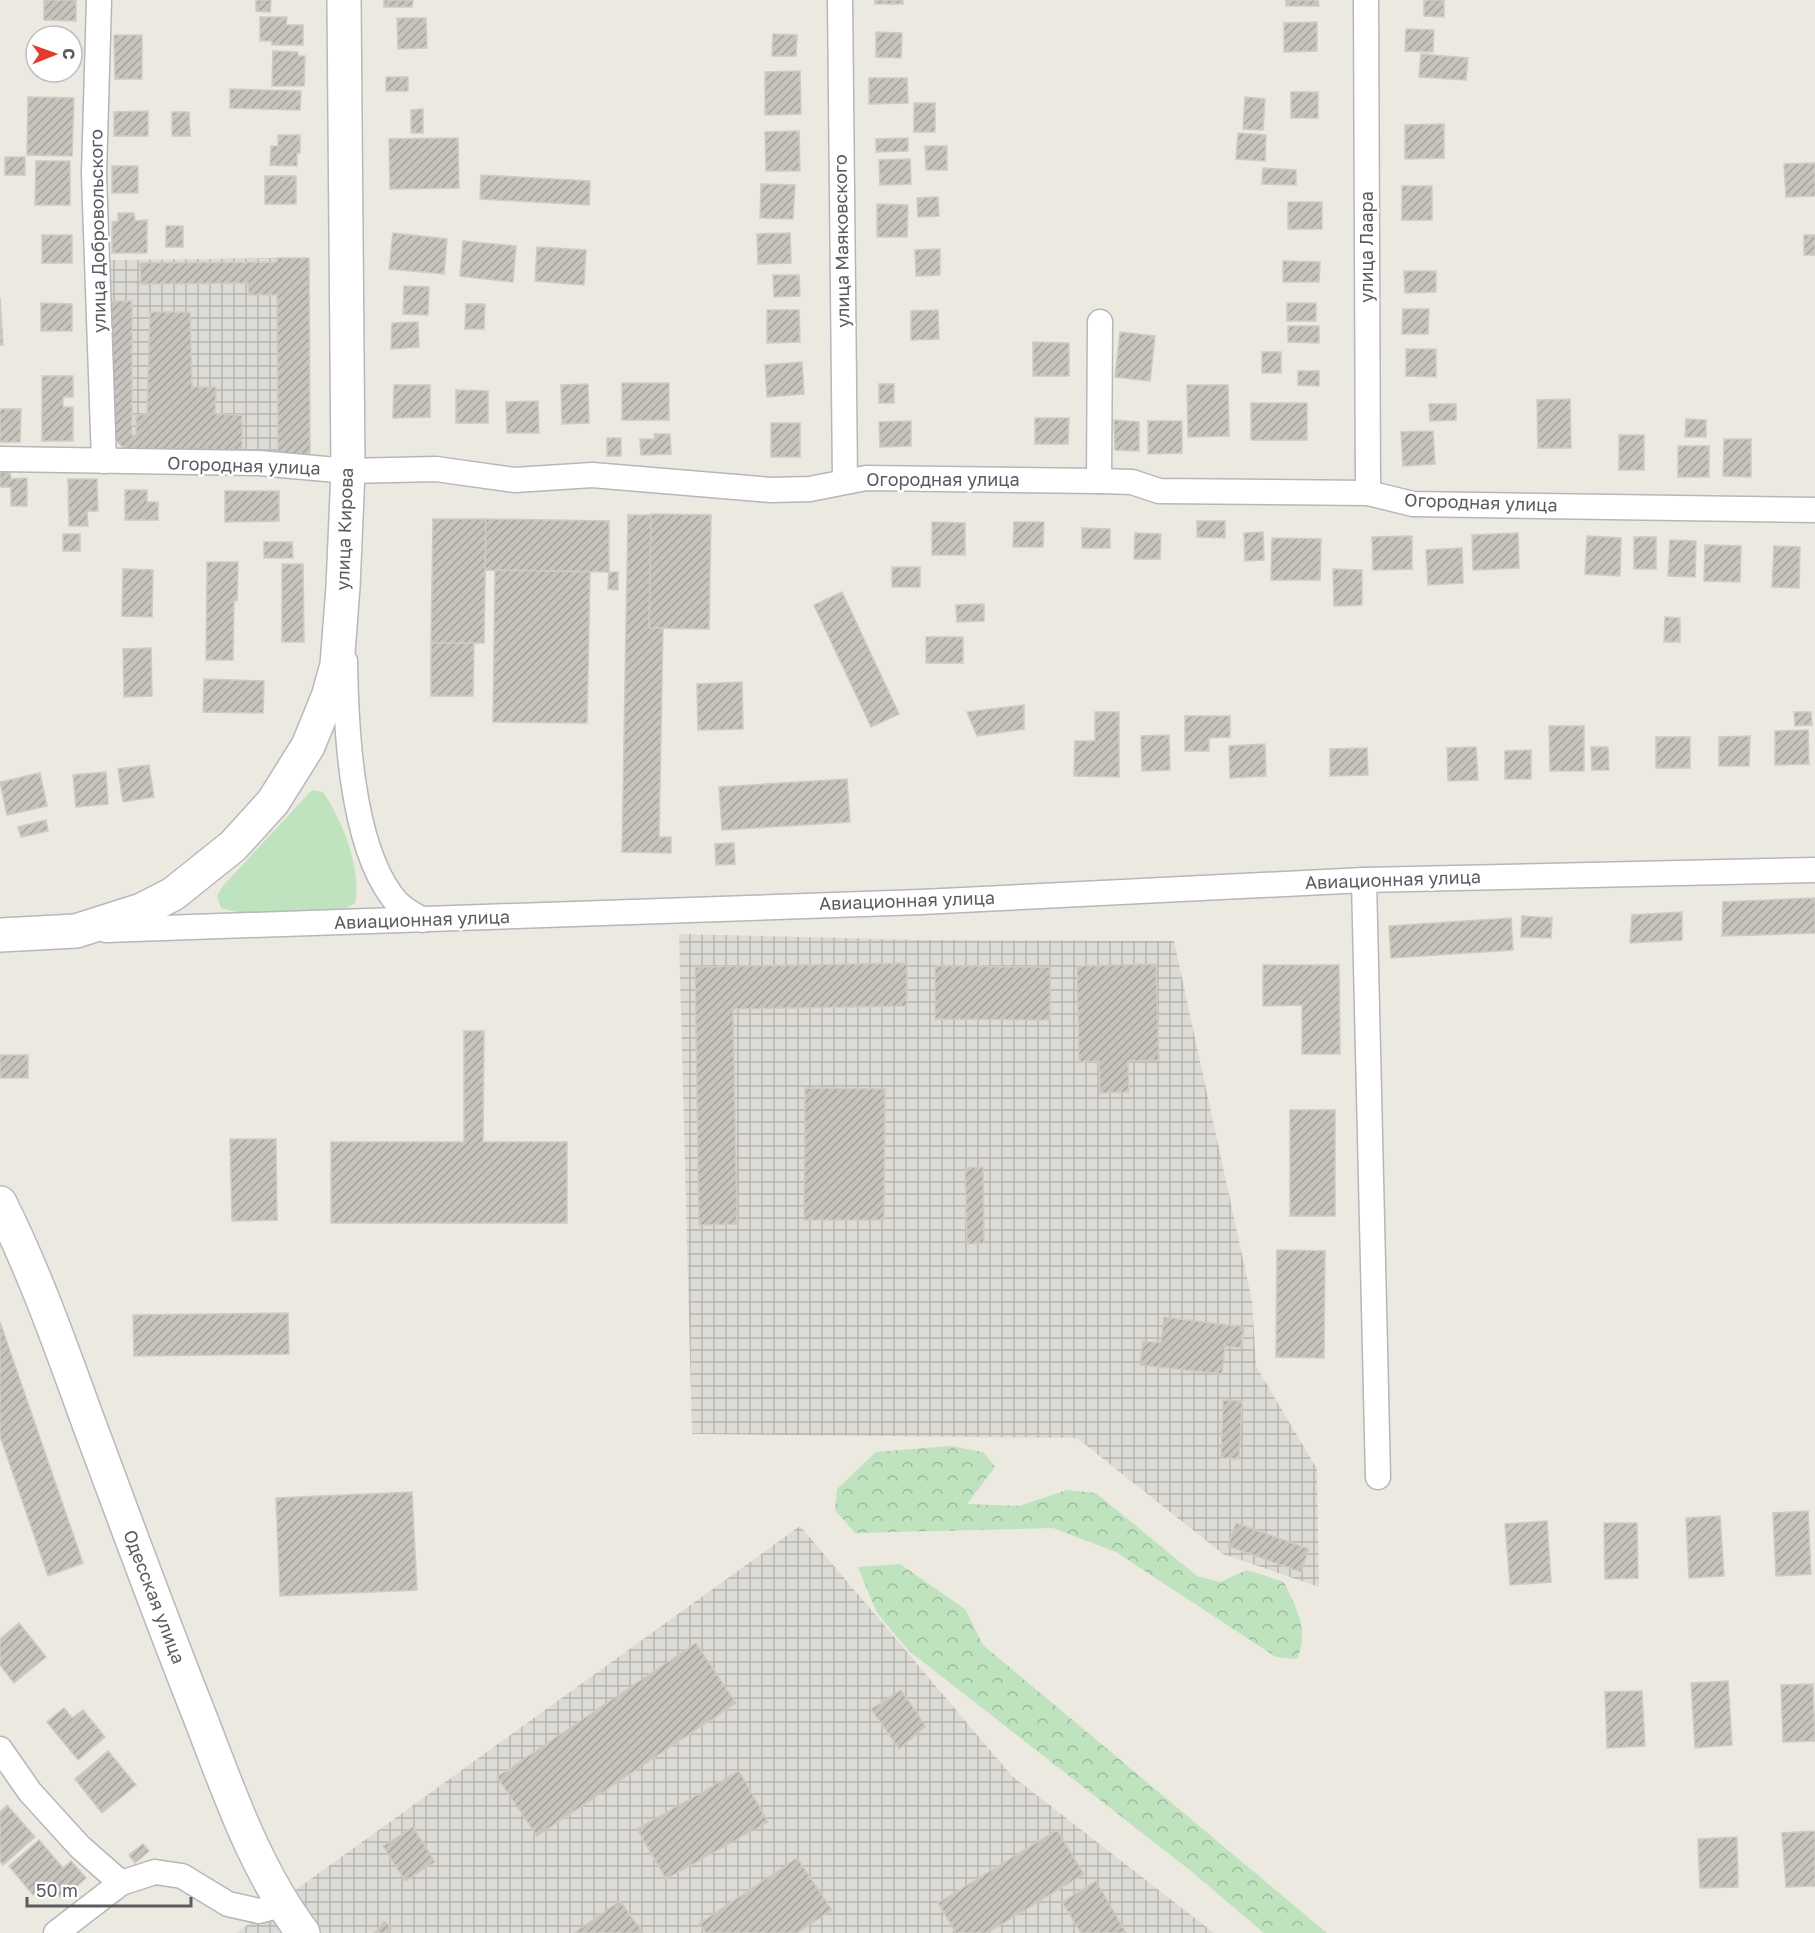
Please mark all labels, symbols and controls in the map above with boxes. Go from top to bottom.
north arrow [24,24,84,84]
text: С [59,48,79,60]
street label: улица Добровольского [84,129,110,333]
street label: улица Маяковского [828,154,854,328]
street label: улица Лаара [1355,191,1377,303]
street label: Огородная улица [167,451,321,479]
street label: улица Кирова [331,467,357,591]
street label: Огородная улица [866,468,1020,490]
street label: Огородная улица [1404,488,1558,516]
street label: Авиационная улица [1305,865,1481,893]
street label: Авиационная улица [819,886,995,914]
street label: Авиационная улица [334,905,510,933]
street label: Одесская улица [119,1527,191,1667]
scale bar [27,1870,190,1908]
text: 50 m [36,1879,78,1901]

